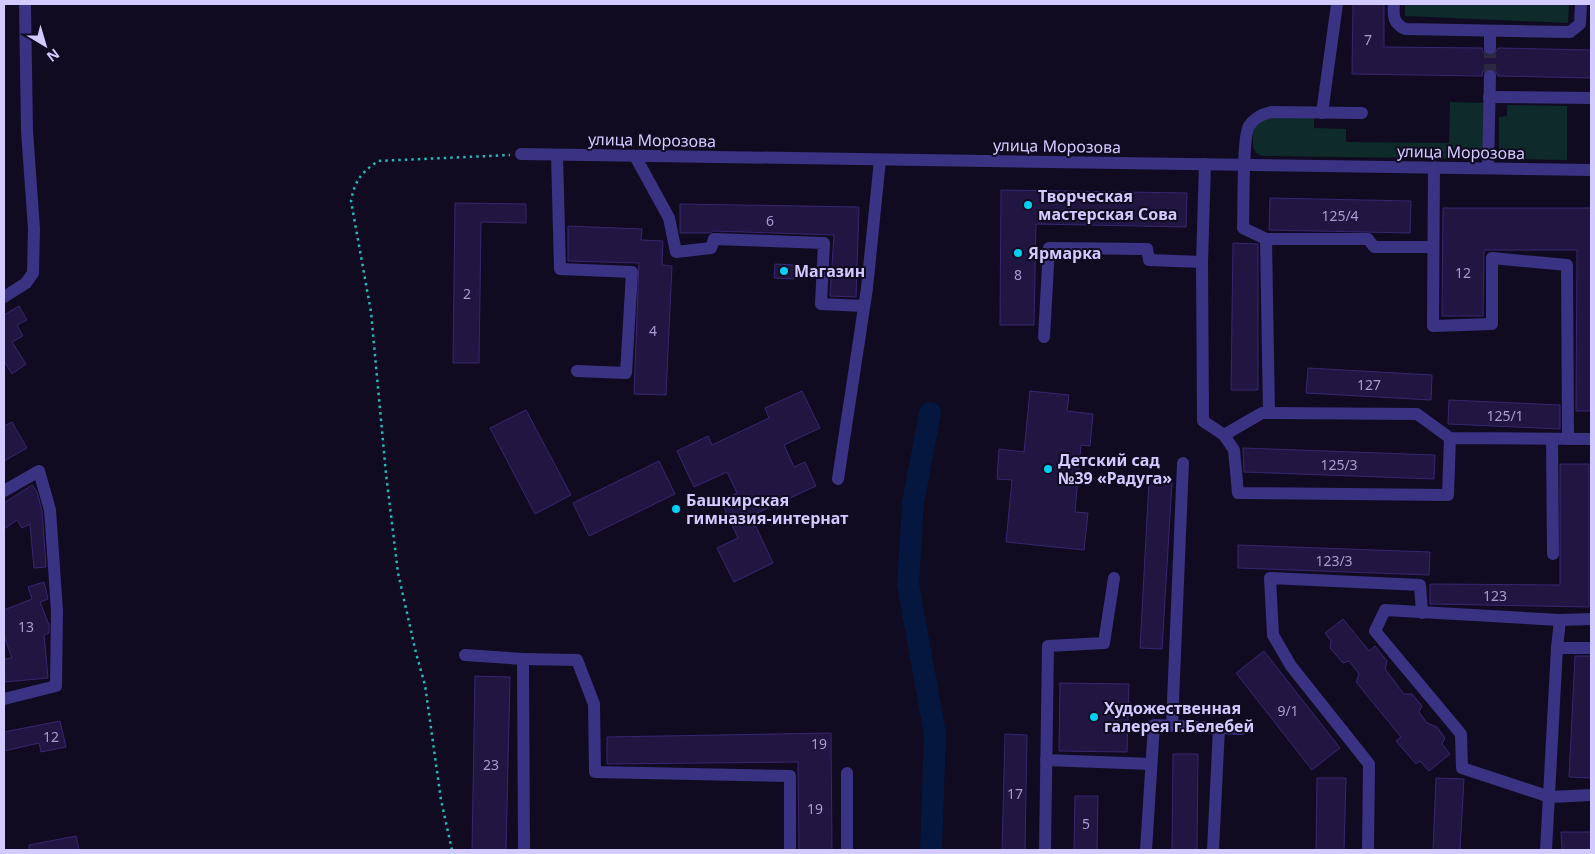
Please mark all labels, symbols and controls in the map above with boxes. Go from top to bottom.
north arrow [20,20,70,70]
house number: 7 [1364,30,1372,49]
text: N [43,45,64,67]
street label: улица Морозова [588,128,716,152]
street label: улица Морозова [993,134,1121,158]
street label: улица Морозова [1397,140,1525,164]
place label: Творческая мастерская Сова [1038,185,1177,225]
marker: Творческая мастерская Сова [1022,199,1034,211]
house number: 125/4 [1321,206,1359,225]
house number: 6 [766,211,774,230]
place label: Ярмарка [1028,242,1101,264]
marker: Ярмарка [1012,247,1024,259]
place label: Магазин [794,260,865,282]
house number: 12 [1455,263,1471,282]
marker: Магазин [778,265,790,277]
house number: 8 [1014,265,1022,284]
house number: 2 [463,284,471,303]
house number: 4 [649,321,657,340]
house number: 127 [1357,375,1381,394]
house number: 125/1 [1486,406,1524,425]
place label: Детский сад №39 «Радуга» [1058,449,1172,489]
house number: 125/3 [1320,455,1358,474]
marker: Детский сад №39 «Радуга» [1042,463,1054,475]
place label: Башкирская гимназия-интернат [686,489,848,529]
marker: Башкирская гимназия-интернат [670,503,682,515]
house number: 123/3 [1315,551,1353,570]
house number: 123 [1483,586,1507,605]
house number: 13 [18,617,34,636]
place label: Художественная галерея г.Белебей [1104,697,1254,737]
house number: 9/1 [1277,701,1299,720]
marker: Художественная галерея г.Белебей [1088,711,1100,723]
house number: 12 [43,727,59,746]
house number: 19 [811,734,827,753]
house number: 23 [483,755,499,774]
house number: 17 [1007,784,1023,803]
house number: 19 [807,799,823,818]
house number: 5 [1082,814,1090,833]

